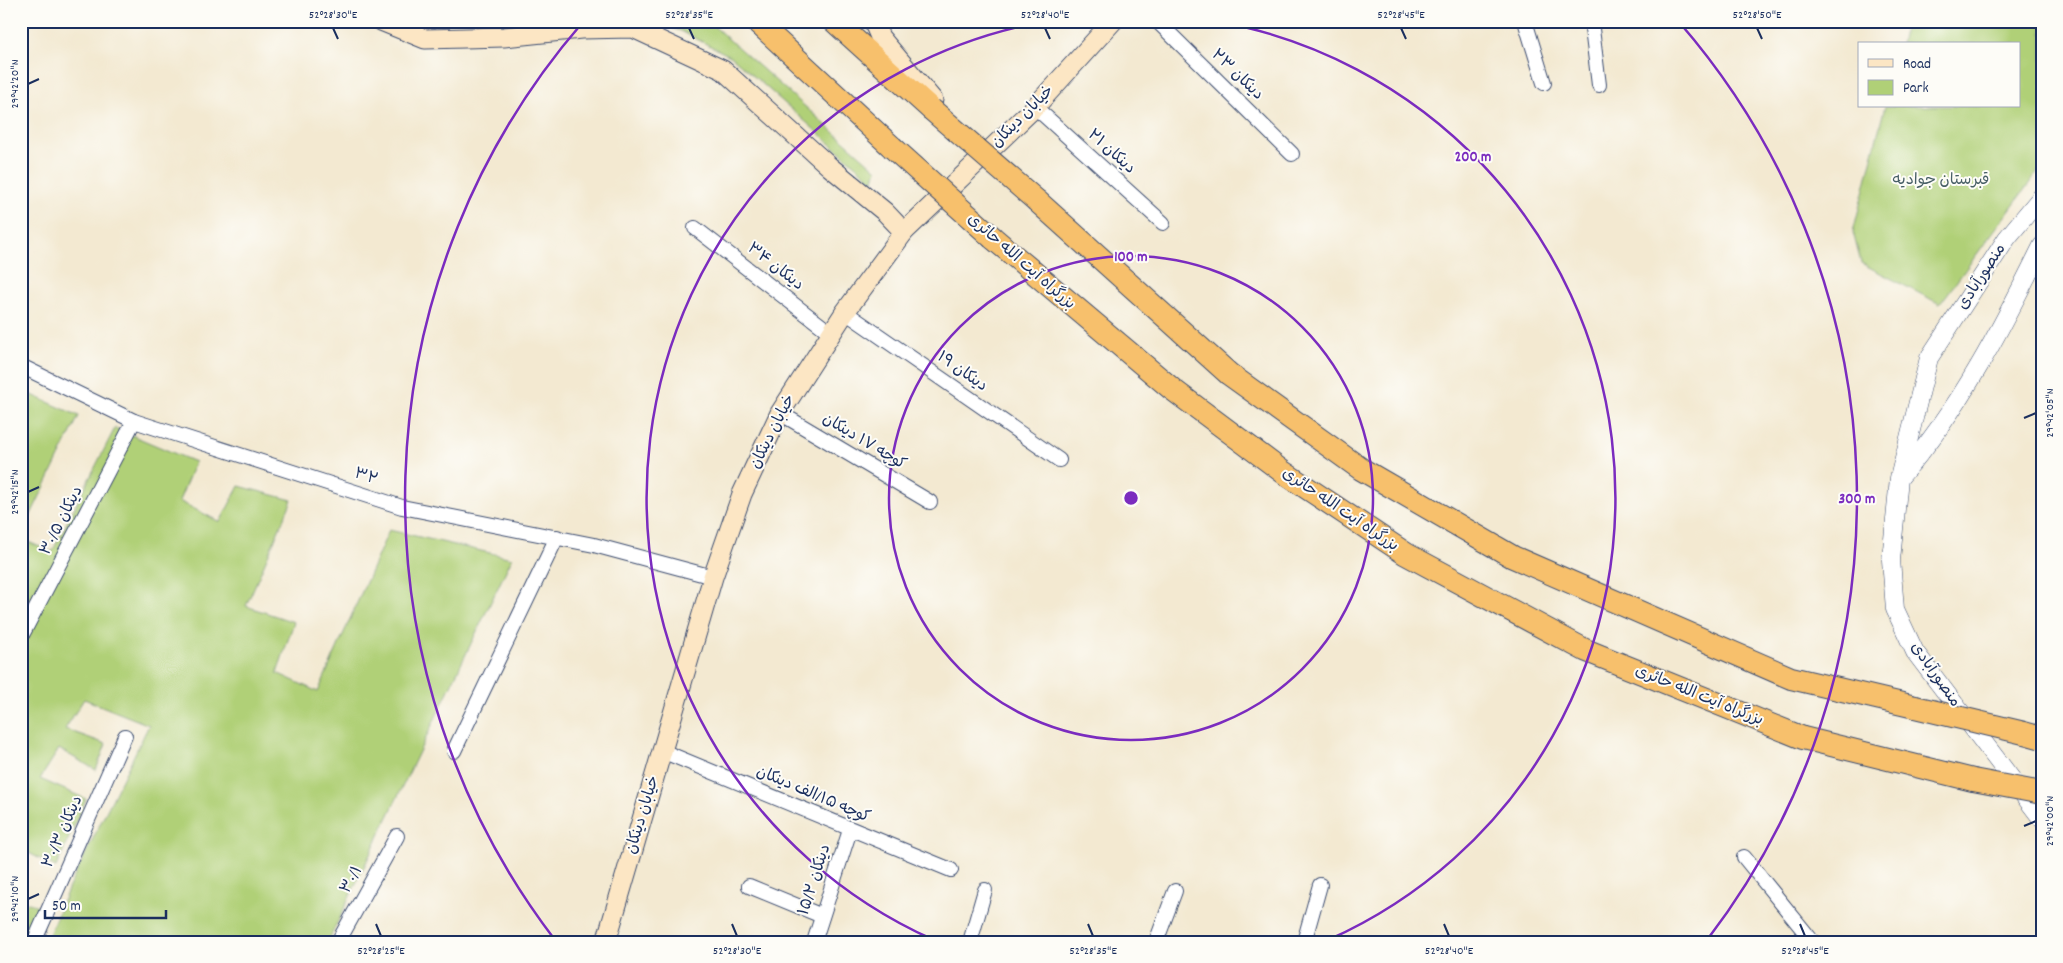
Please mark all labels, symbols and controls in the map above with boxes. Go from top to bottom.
text: 52°28'30"E [309,7,358,24]
text: 52°28'35"E [665,7,713,24]
text: 52°28'40"E [1021,7,1070,24]
text: 52°28'45"E [1377,7,1425,24]
text: 52°28'50"E [1733,7,1782,24]
legend [1858,42,2020,108]
street label: ۲۳ دینکان [1206,44,1268,106]
text: Road [1903,54,1931,76]
text: 29°42'20"N [7,59,24,109]
text: Park [1903,78,1929,100]
street label: خیابان دینکان [986,80,1060,154]
street label: ۲۱ دینکان [1082,124,1140,180]
text: 200 m [1455,147,1491,169]
park label: قبرستان جوادیه [1892,169,1990,192]
street label: بزرگراه آیت الله حائری [962,208,1080,316]
street label: ۳۴ دینکان [742,238,808,296]
street label: منصورآبادی [1952,239,2012,315]
text: 100 m [1114,247,1148,269]
street label: ۱۹ دینکان [932,346,992,398]
text: 29°42'05"N [2042,388,2059,438]
street label: خیابان دینکان [744,391,802,473]
street label: کوچه ۱۷ دینکان [818,408,911,476]
street label: ۳۲ [351,462,381,492]
street label: بزرگراه آیت الله حائری [1277,462,1403,558]
text: 29°42'15"N [7,469,24,515]
street label: ۳۰/۵ دینکان [35,482,89,560]
centre of rings [1122,489,1140,507]
text: 300 m [1839,489,1875,511]
street label: منصورآبادی [1904,638,1966,712]
street label: بزرگراه آیت الله حائری [1631,660,1767,732]
street label: کوچه ۱۵/الف دینکان [752,761,874,829]
street label: خیابان دینکان [620,773,666,857]
street label: ۳۰/۳ دینکان [37,792,89,872]
text: 29°42'00"N [2042,796,2059,846]
street label: ۱۵/۲ دینکان [793,841,837,919]
street label: ۳۰/۱ [335,862,369,898]
text: 29°42'10"N [7,876,24,922]
scale bar [45,888,166,920]
text: 50 m [52,896,81,918]
text: 52°28'25"E [357,943,405,960]
text: 52°28'30"E [713,943,762,960]
text: 52°28'35"E [1069,943,1117,960]
text: 52°28'40"E [1425,943,1474,960]
text: 52°28'45"E [1781,943,1829,960]

